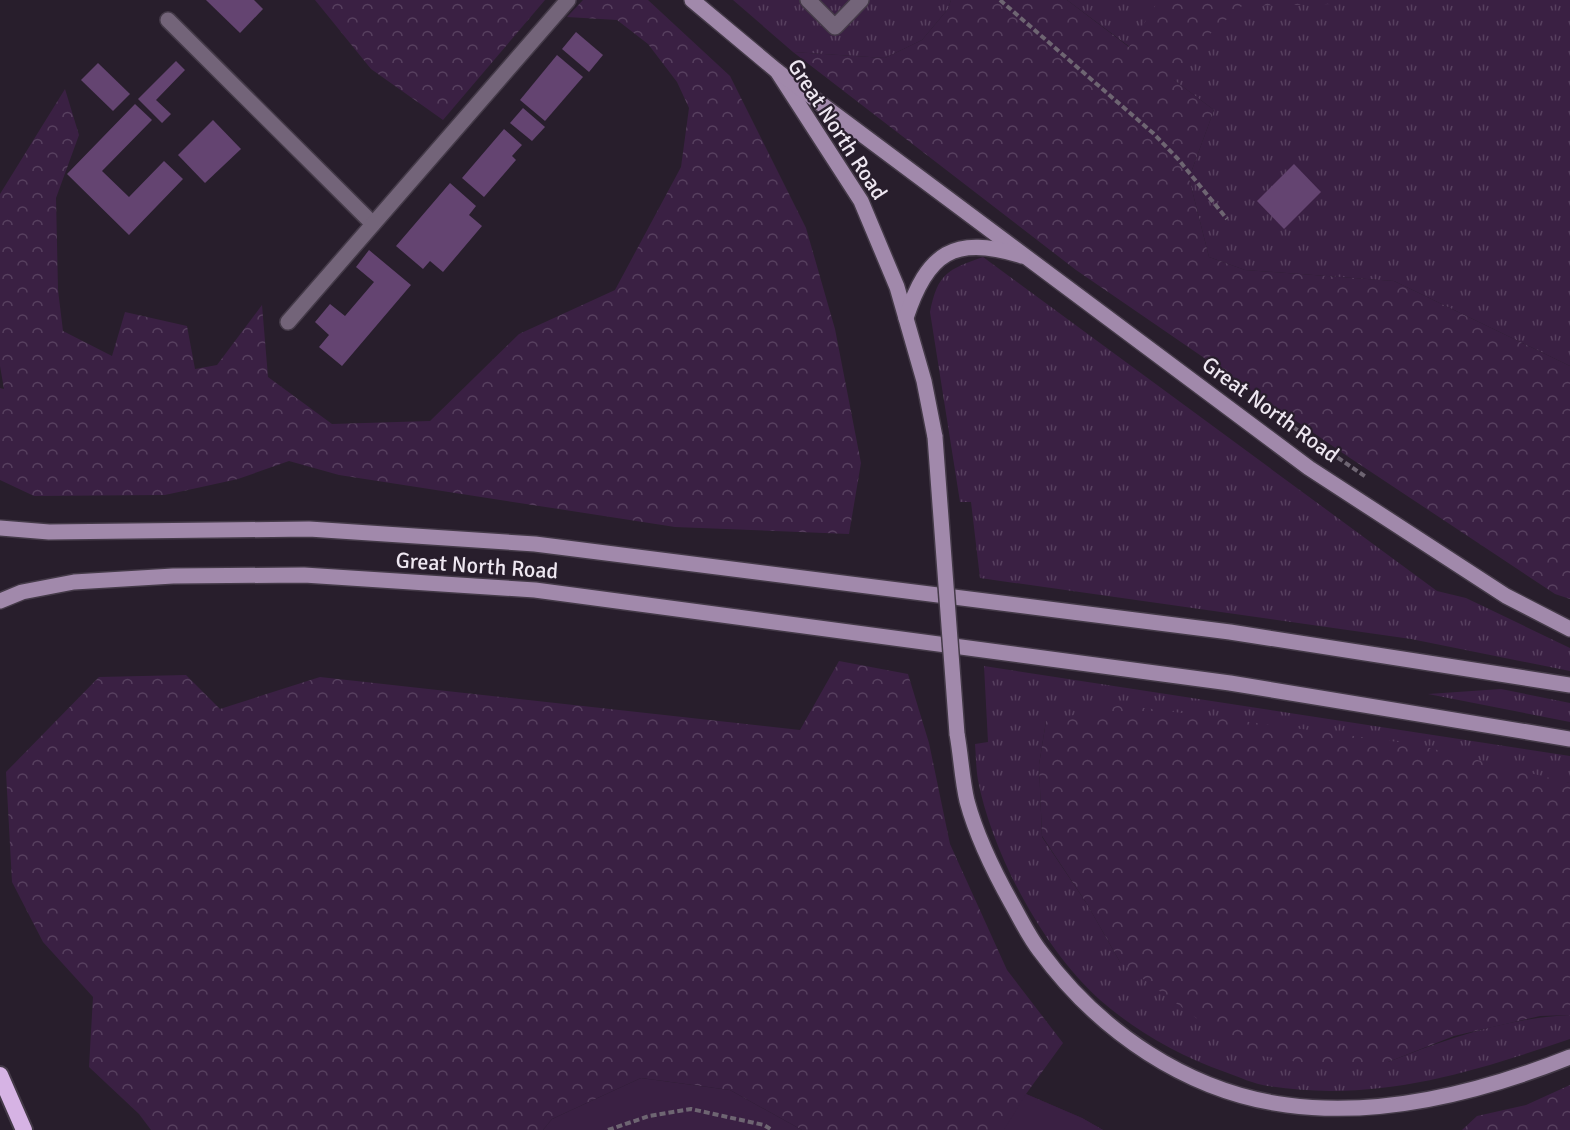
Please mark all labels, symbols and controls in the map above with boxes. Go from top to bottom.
street label: Great North Road [782,54,893,205]
street label: Great North Road [1197,351,1345,468]
street label: Great North Road [395,546,559,585]

